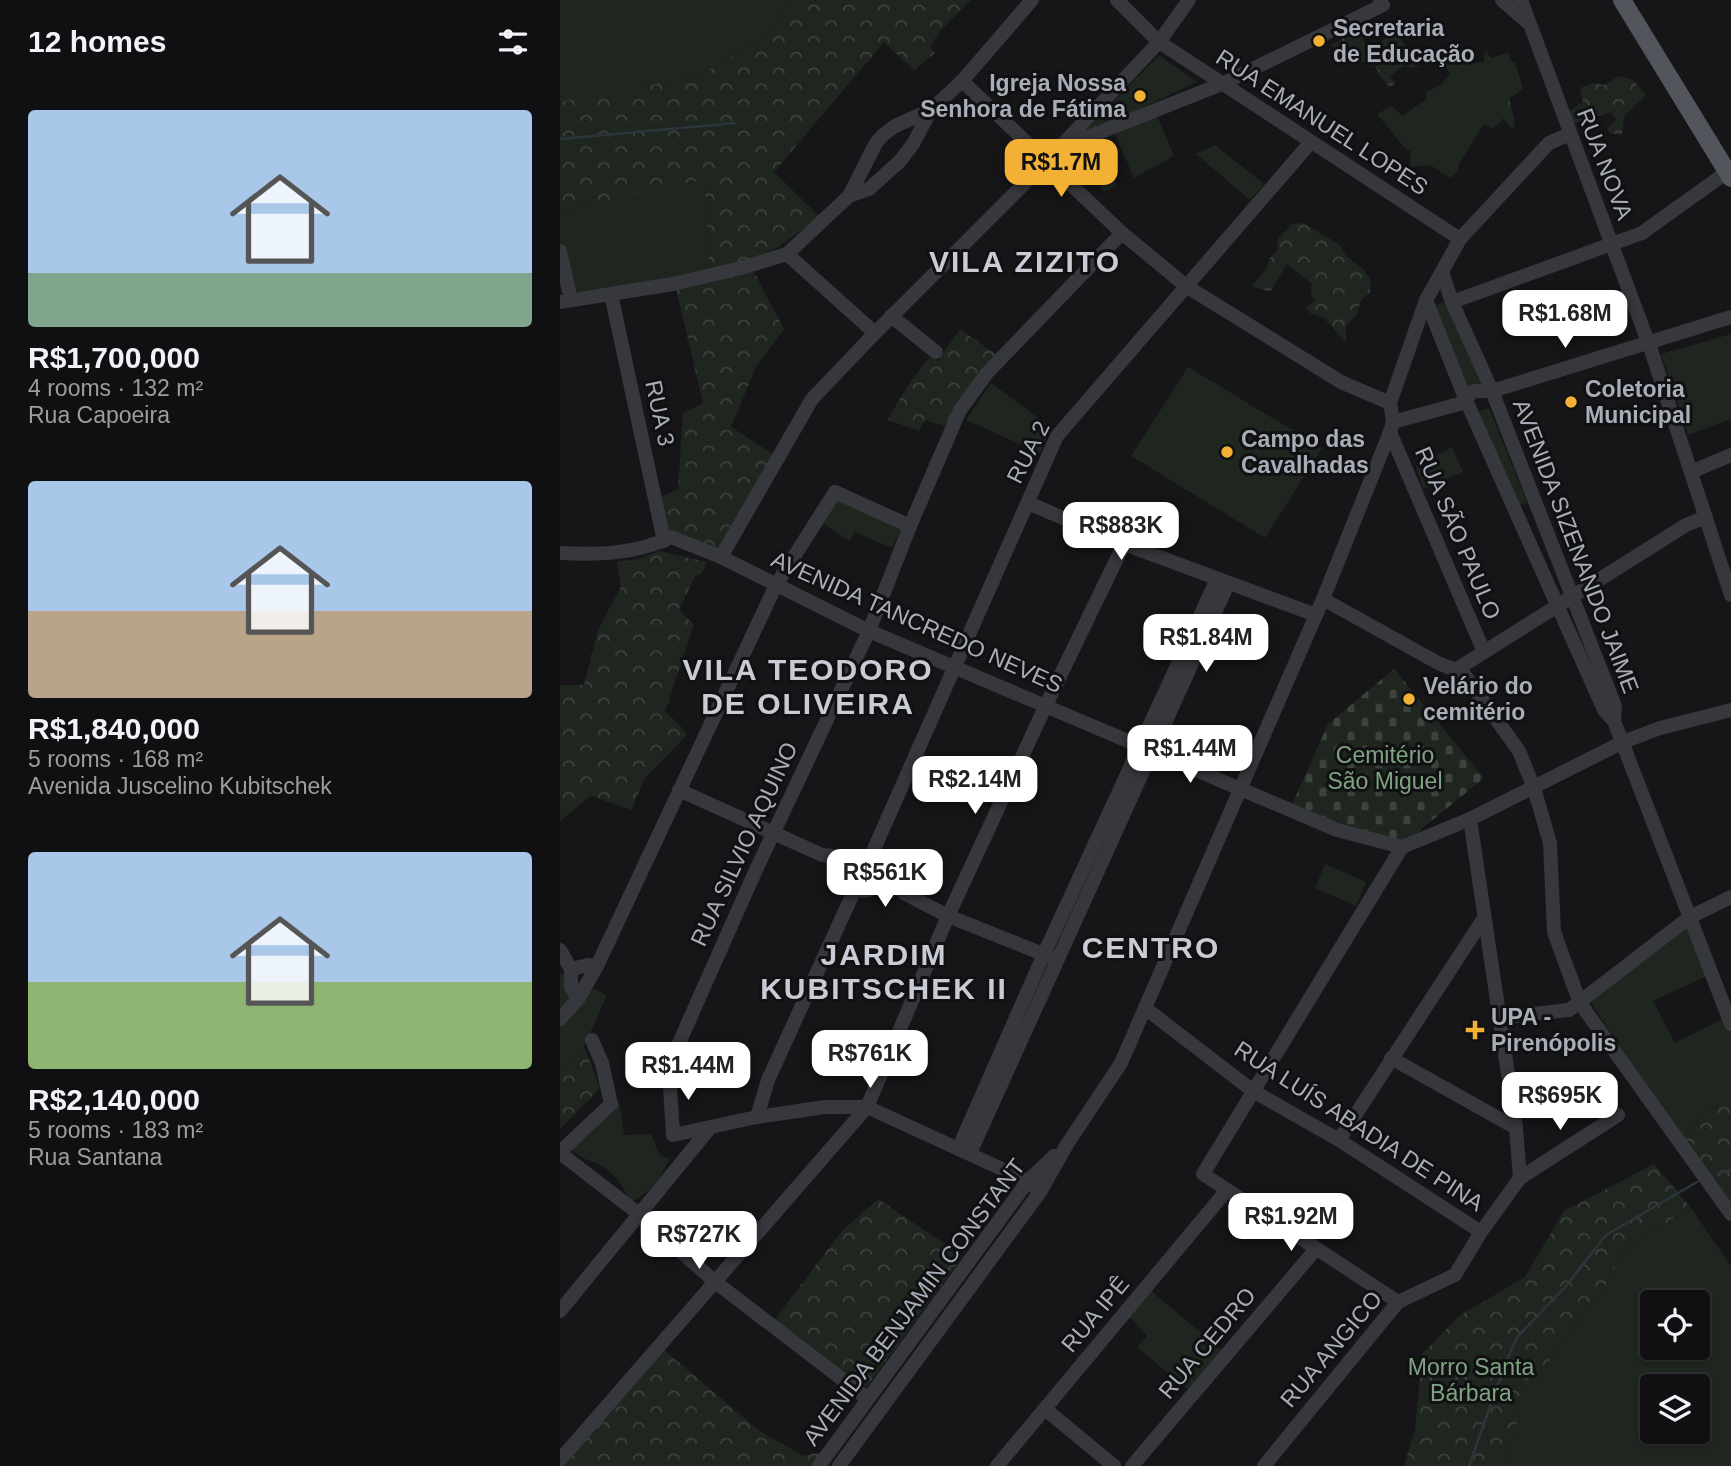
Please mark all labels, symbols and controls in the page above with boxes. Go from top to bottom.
place label: Secretaria de Educação [1333,15,1475,67]
icon: filters [494,23,532,61]
text: 12 homes [28,25,166,58]
marker: Secretaria de Educação [1311,33,1327,49]
street label: RUA EMANUEL LOPES [1211,44,1433,200]
place label: Igreja Nossa Senhora de Fátima [920,70,1126,122]
marker: Igreja Nossa Senhora de Fátima [1132,88,1148,104]
street label: RUA NOVA [1572,105,1638,224]
pin: R$1.7M [1004,140,1118,199]
text: R$1.7M [1021,149,1101,175]
icon: home [217,156,343,282]
district label: VILA ZIZITO [929,245,1121,278]
pin: R$1.68M [1500,290,1630,350]
text: R$1.68M [1518,300,1612,326]
text: R$1,700,000 [28,341,200,374]
text: 4 rooms · 132 m² [28,375,203,401]
place label: Coletoria Municipal [1585,376,1691,428]
street label: RUA 3 [640,378,680,448]
marker: Coletoria Municipal [1563,394,1579,410]
street label: AVENIDA SIZENANDO JAIME [1508,395,1644,697]
text: Rua Capoeira [28,402,170,428]
street label: RUA 2 [1001,416,1055,488]
place label: Campo das Cavalhadas [1241,426,1369,478]
street label: RUA SÃO PAULO [1410,443,1506,623]
marker: Campo das Cavalhadas [1219,444,1235,460]
pin: R$883K [1064,503,1178,562]
text: R$883K [1079,512,1163,538]
icon: home [217,527,343,653]
street label: AVENIDA TANCREDO NEVES [768,546,1066,698]
pin: R$1.84M [1141,614,1271,674]
text: R$1.84M [1159,624,1253,650]
district label: VILA TEODORO DE OLIVEIRA [682,653,934,720]
place label: Velário do cemitério [1423,673,1533,725]
marker: Velário do cemitério [1401,691,1417,707]
text: R$1,840,000 [28,712,200,745]
pin: R$1.44M [1125,726,1255,785]
text: R$1.44M [1143,735,1237,761]
street label: RUA SILVIO AQUINO [685,738,803,950]
park label: Cemitério São Miguel [1327,742,1443,794]
text: 5 rooms · 168 m² [28,746,203,772]
pin: R$2.14M [910,756,1040,816]
text: R$2.14M [928,766,1022,792]
text: Avenida Juscelino Kubitschek [28,773,332,799]
pin: R$561K [828,850,942,909]
text: R$561K [843,859,927,885]
icon: home [217,898,343,1024]
district label: CENTRO [1082,931,1220,964]
district label: JARDIM KUBITSCHEK II [760,938,1008,1005]
place label: UPA - Pirenópolis [1491,1004,1616,1056]
marker: UPA - Pirenópolis [1465,1020,1485,1040]
pin: R$761K [813,1030,927,1090]
street label: RUA LUÍS ABADIA DE PINA [1230,1036,1489,1217]
text: R$761K [828,1040,912,1066]
pin: R$1.44M [623,1042,753,1102]
text: R$1.44M [641,1052,735,1078]
pin: R$695K [1503,1072,1617,1132]
text: R$695K [1518,1082,1602,1108]
text: R$2,140,000 [28,1083,200,1116]
text: 5 rooms · 183 m² [28,1117,203,1143]
text: Rua Santana [28,1144,162,1170]
street label: AVENIDA BENJAMIN CONSTANT [798,1154,1030,1450]
pin: R$1.92M [1226,1194,1356,1253]
text: R$1.92M [1244,1203,1338,1229]
pin: R$727K [642,1212,756,1271]
text: R$727K [657,1221,741,1247]
street label: RUA IPÊ [1056,1271,1134,1357]
street label: RUA CEDRO [1153,1282,1261,1404]
street label: RUA ANGICO [1275,1286,1387,1412]
map controls [1640,1290,1710,1444]
button: locate [1640,1290,1710,1360]
park label: Morro Santa Bárbara [1408,1354,1534,1406]
button: layers [1640,1374,1710,1444]

